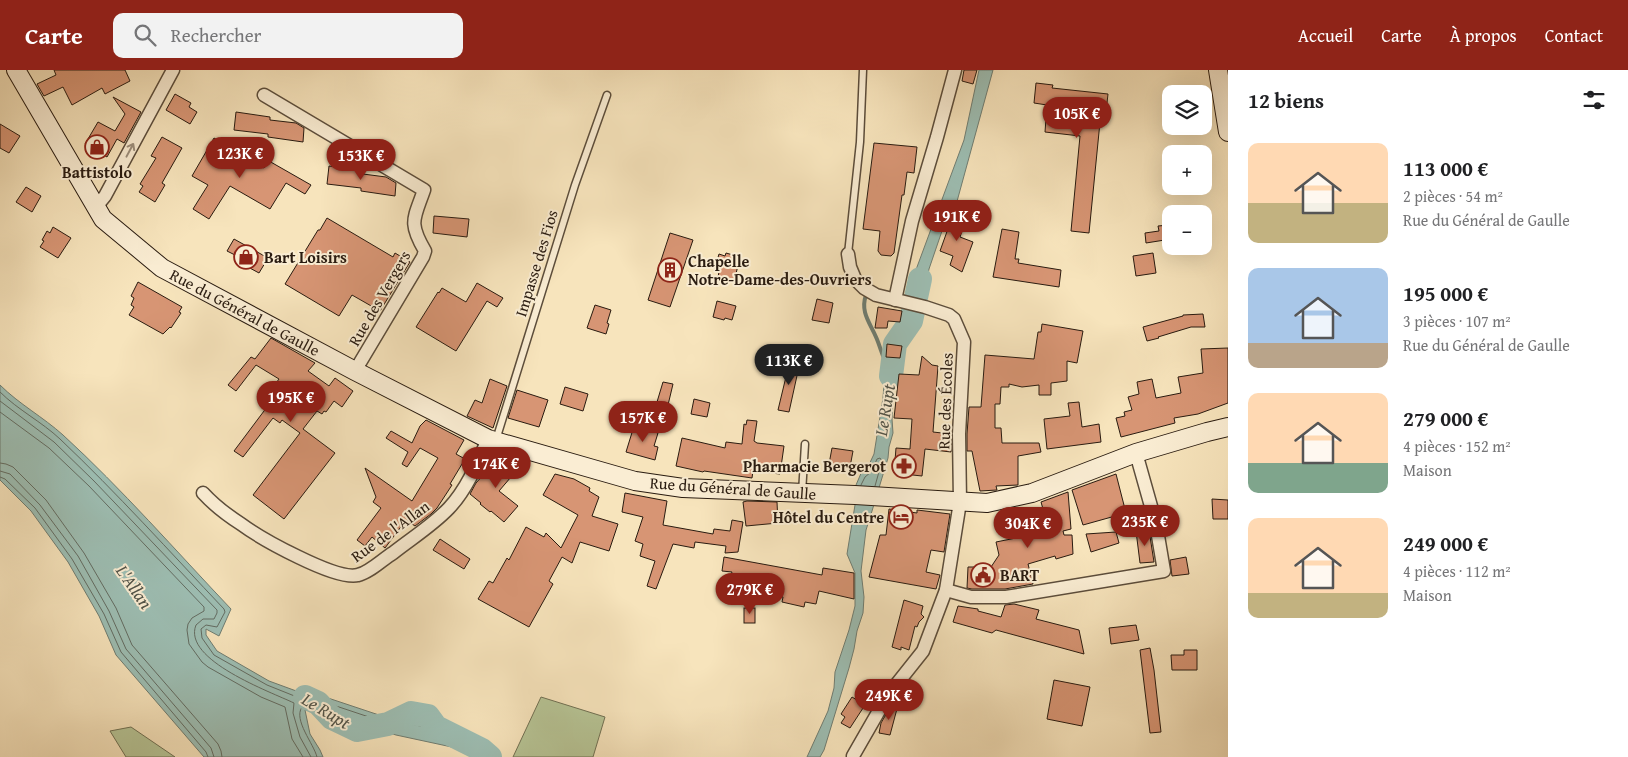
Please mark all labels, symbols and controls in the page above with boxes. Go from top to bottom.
search box [113,13,463,58]
text: Carte [25,18,83,53]
icon: search [131,21,159,49]
text: Rechercher [171,21,261,49]
text: Accueil [1298,22,1353,49]
text: Carte [1381,22,1422,49]
text: À propos [1450,22,1517,49]
text: Contact [1545,22,1603,49]
map controls [1162,85,1212,255]
button: layers [1162,85,1212,135]
text: 12 biens [1248,85,1324,116]
icon: filters [1580,86,1608,114]
pin: 105K € [1036,97,1118,139]
text: 105K € [1054,101,1100,125]
shop icon: Battistolo [84,134,110,160]
pin: 123K € [199,136,281,179]
pin: 153K € [320,138,402,181]
text: 123K € [217,141,263,165]
one-way arrow [125,143,135,158]
text: 153K € [338,143,384,167]
button: + [1162,145,1212,195]
text: 113 000 € [1403,153,1488,184]
place label: Battistolo [62,160,133,184]
icon: home [1288,163,1348,223]
text: 2 pièces · 54 m² [1403,184,1503,208]
pin: 191K € [916,200,998,242]
text: 191K € [934,204,980,228]
button: − [1162,205,1212,255]
street label: Impasse des Fios [508,207,564,319]
text: Rue du Général de Gaulle [1403,208,1570,232]
shop icon: Bart Loisirs [233,244,259,270]
place label: Bart Loisirs [264,245,347,269]
street label: Rue des Vergers [342,246,416,350]
place label: Chapelle Notre-Dame-des-Ouvriers [688,249,872,291]
building icon: Chapelle Notre-Dame-des-Ouvriers [657,257,683,283]
street label: Rue du Général de Gaulle [166,262,324,362]
text: 195 000 € [1403,278,1488,309]
icon: home [1288,288,1348,348]
text: 3 pièces · 107 m² [1403,309,1511,333]
text: Rue du Général de Gaulle [1403,333,1570,357]
pin: 113K € [748,344,830,386]
text: 113K € [766,348,812,372]
street label: Rue des Écoles [931,352,959,450]
pin: 195K € [250,380,332,423]
water label: Le Rupt [867,382,902,439]
text: 195K € [268,385,314,409]
pin: 157K € [602,400,684,443]
text: 279 000 € [1403,403,1488,434]
text: 157K € [620,405,666,429]
icon: home [1288,413,1348,473]
text: 4 pièces · 152 m² [1403,434,1511,458]
pin: 174K € [455,446,537,489]
text: 174K € [473,451,519,475]
pharmacy icon: Pharmacie Bergerot [891,453,917,479]
place label: Pharmacie Bergerot [743,454,886,478]
text: Maison [1403,458,1452,482]
street label: Rue du Général de Gaulle [649,470,817,506]
street label: Rue de l'Allan [346,494,434,568]
hotel icon: Hôtel du Centre [888,504,914,530]
pin: 235K € [1104,504,1186,547]
place label: Hôtel du Centre [773,505,884,529]
pin: 304K € [987,506,1069,549]
text: 235K € [1122,509,1168,533]
text: 304K € [1005,511,1051,535]
text: 249 000 € [1403,528,1488,559]
icon: home [1288,538,1348,598]
water label: L'Allan [109,558,159,614]
text: 4 pièces · 112 m² [1403,559,1511,583]
public building icon: BART [970,562,996,588]
place label: BART [1000,563,1040,587]
pin: 279K € [709,572,791,615]
text: 279K € [727,577,773,601]
text: Maison [1403,583,1452,607]
pin: 249K € [848,678,930,721]
text: 249K € [866,683,912,707]
water label: Le Rupt [296,685,356,736]

